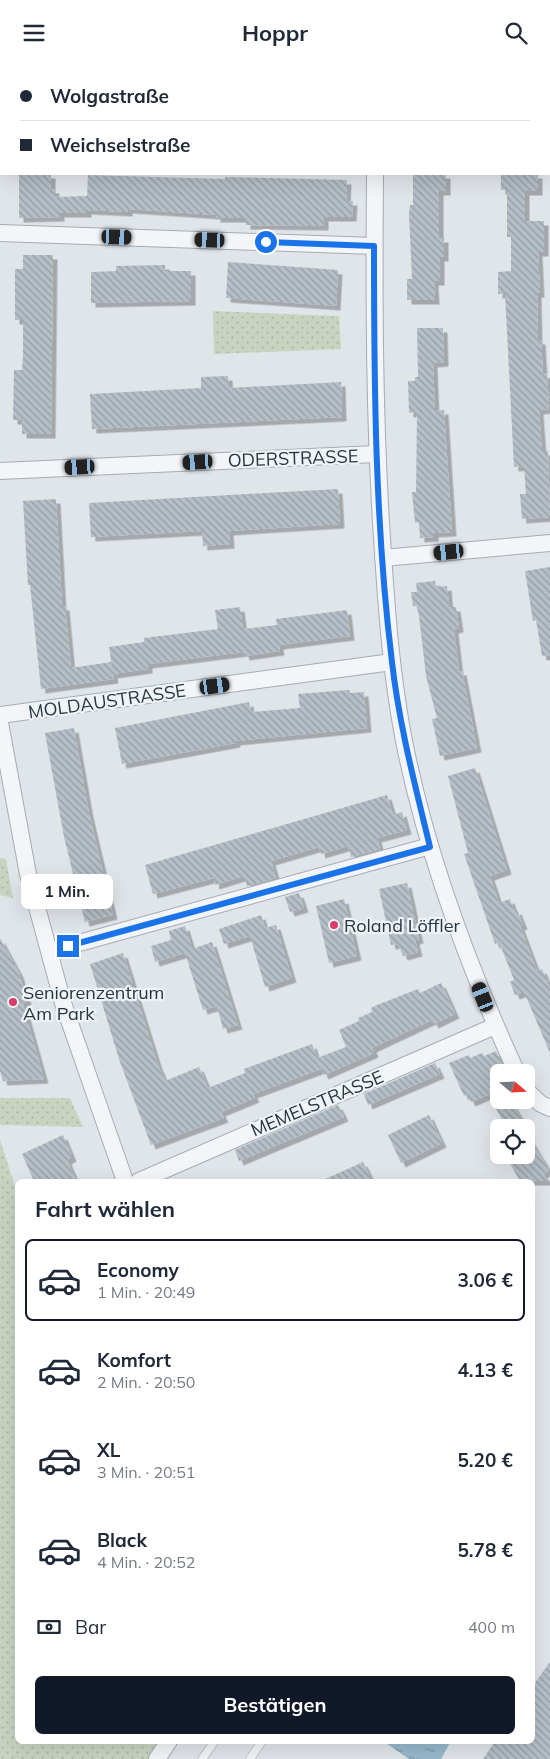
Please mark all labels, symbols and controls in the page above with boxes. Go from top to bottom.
icon: menu [20,19,48,47]
text: Hoppr [242,19,308,47]
icon: search [502,19,530,47]
text: Wolgastraße [50,84,169,108]
text: Weichselstraße [50,133,190,157]
car [101,229,132,245]
route start [255,231,277,253]
car [194,232,225,248]
street label: ODERSTRASSE [227,444,359,472]
car [182,454,213,470]
car [64,459,95,475]
car [433,543,464,561]
car [199,676,230,696]
street label: MOLDAUSTRASSE [27,679,187,723]
callout: 1 Min. [22,873,114,909]
text: 1 Min. [44,881,90,901]
place label: Roland Löffler [344,914,461,937]
marker: Roland Löffler [328,919,340,931]
route end [57,935,79,957]
car [470,980,495,1014]
place label: Seniorenzentrum Am Park [23,981,164,1025]
marker: Seniorenzentrum Am Park [7,996,19,1008]
north arrow [490,1064,535,1109]
map controls [490,1064,535,1164]
street label: MEMELSTRASSE [247,1065,387,1141]
button: locate [490,1119,535,1164]
text: Fahrt wählen [35,1195,175,1223]
icon: car [37,1258,82,1303]
text: Economy [97,1258,179,1282]
text: 3.06 € [457,1268,513,1292]
text: 1 Min. · 20:49 [97,1282,195,1302]
icon: car [37,1348,82,1393]
text: Komfort [97,1348,171,1372]
text: 4.13 € [457,1358,513,1382]
text: 2 Min. · 20:50 [97,1372,195,1392]
icon: car [37,1438,82,1483]
text: XL [97,1438,120,1462]
text: 5.20 € [457,1448,513,1472]
text: 3 Min. · 20:51 [97,1462,195,1482]
icon: car [37,1528,82,1573]
text: Black [97,1528,147,1552]
text: 5.78 € [457,1538,513,1562]
text: 4 Min. · 20:52 [97,1552,195,1572]
icon: cash [35,1613,63,1641]
text: Bar [75,1615,106,1639]
text: 400 m [468,1617,515,1637]
button: Bestätigen [35,1676,515,1734]

